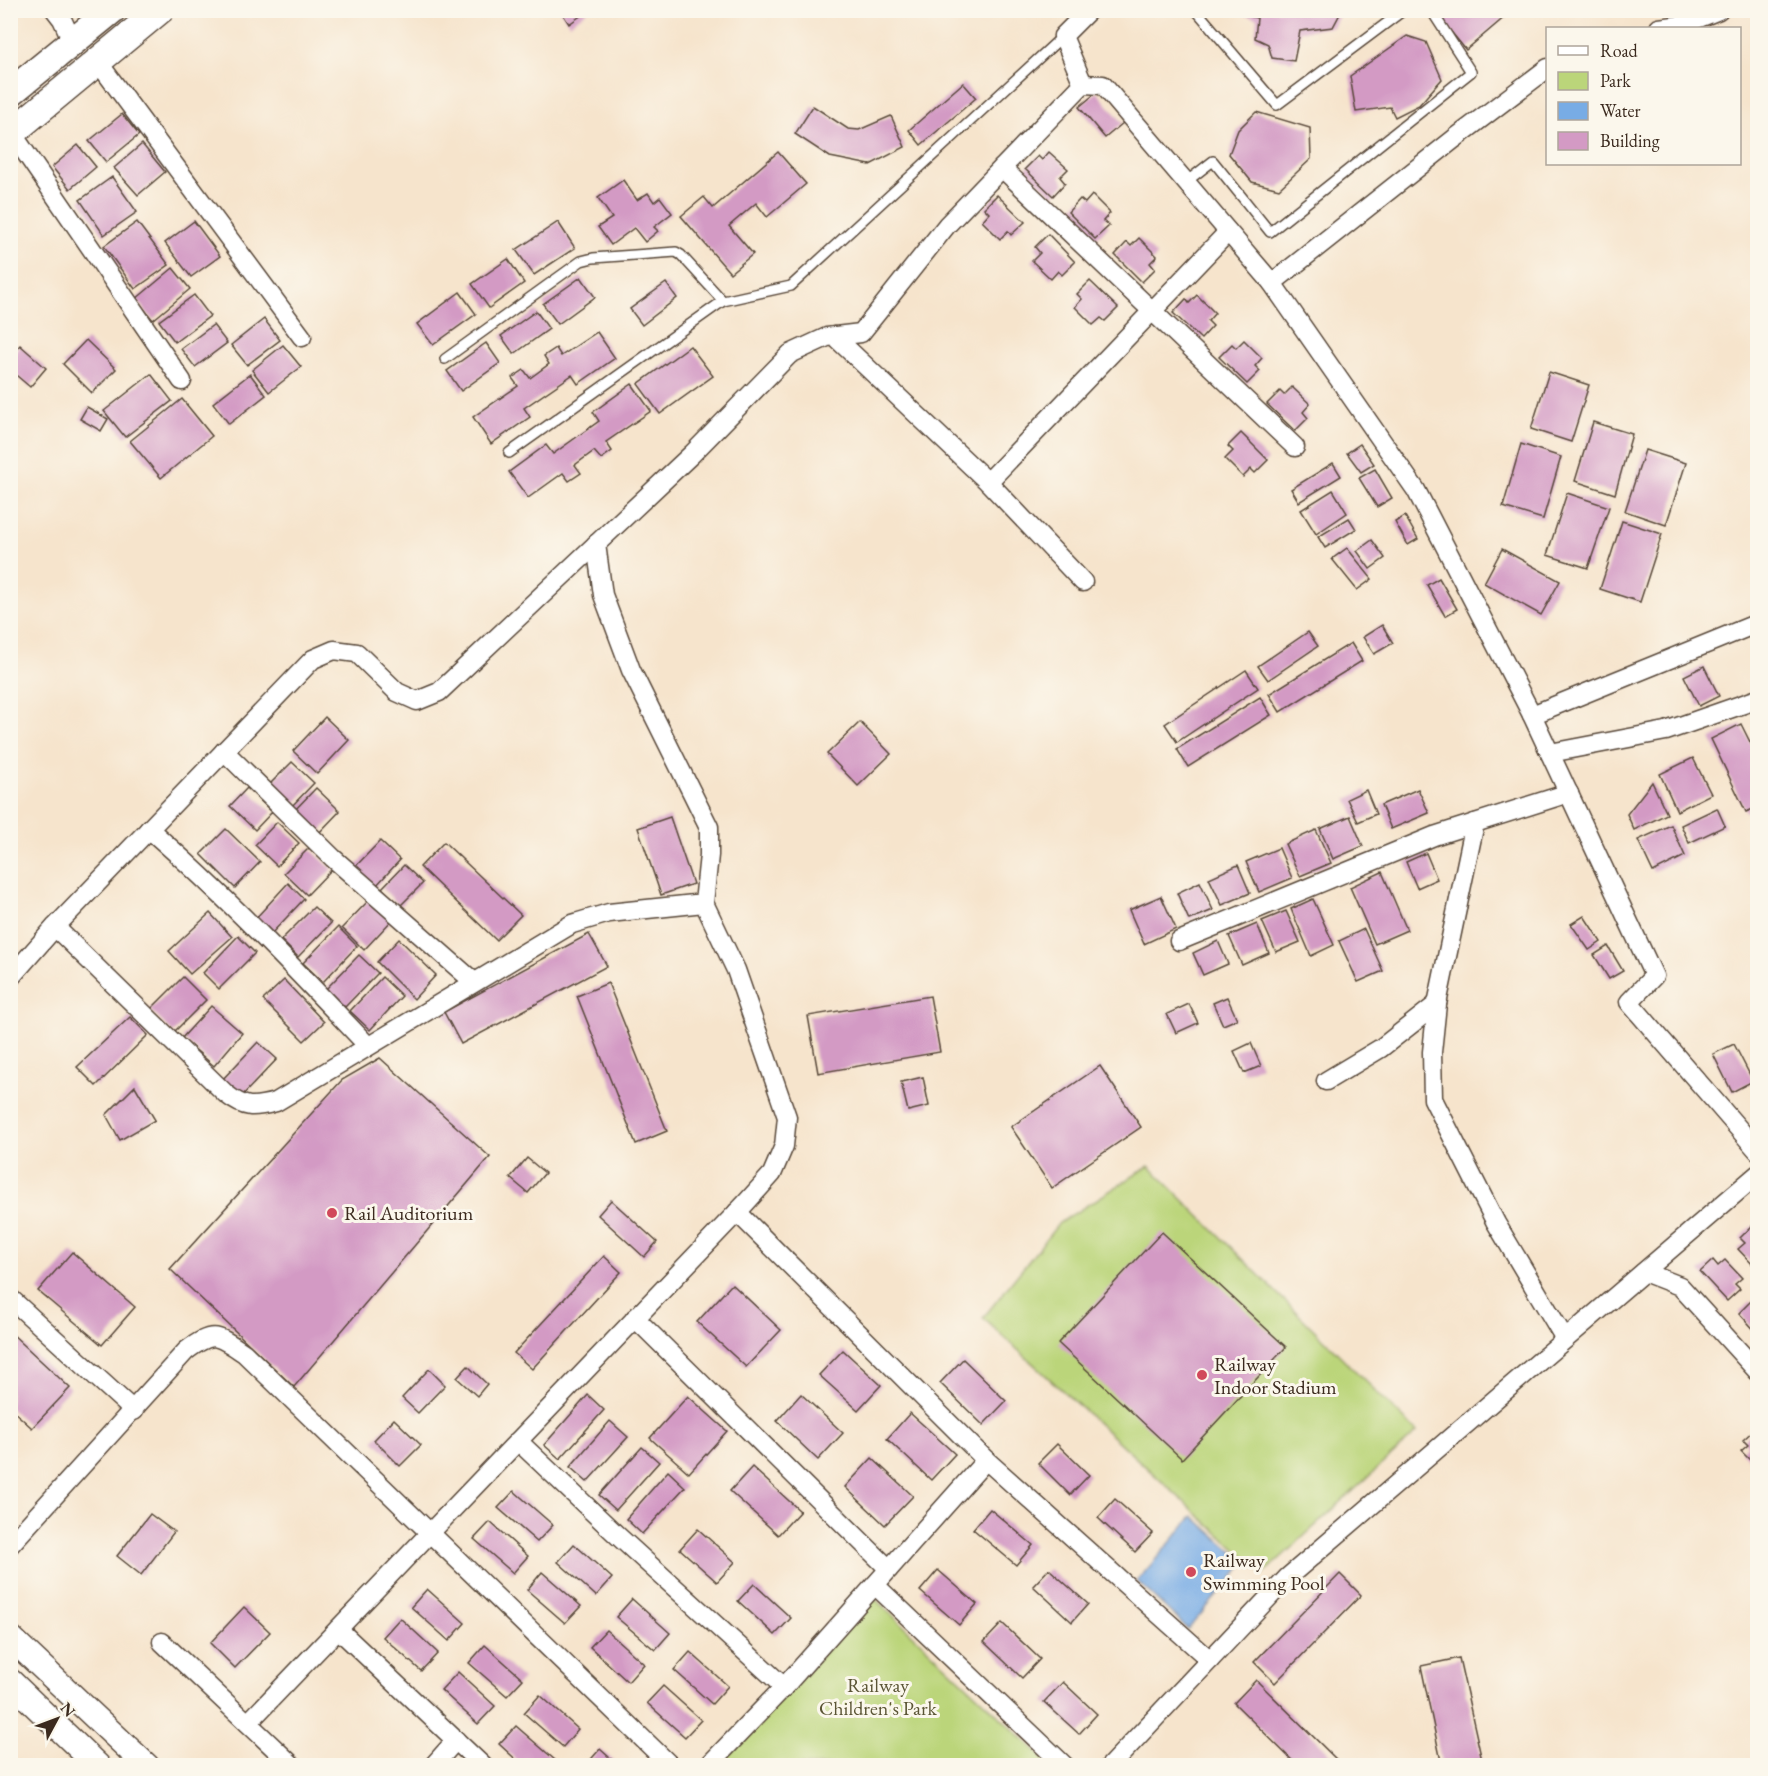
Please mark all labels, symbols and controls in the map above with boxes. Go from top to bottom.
legend [1546,27,1741,165]
text: Road [1600,39,1639,62]
text: Park [1600,69,1631,92]
text: Water [1600,99,1641,122]
text: Building [1600,129,1660,152]
place label: Rail Auditorium [344,1200,474,1226]
marker: Rail Auditorium [325,1206,339,1220]
place label: Railway Indoor Stadium [1214,1351,1337,1400]
marker: Railway Indoor Stadium [1195,1368,1209,1382]
place label: Railway Swimming Pool [1203,1547,1325,1596]
marker: Railway Swimming Pool [1184,1565,1198,1579]
park label: Railway Children's Park [819,1672,938,1721]
north arrow [27,1689,87,1749]
text: N [56,1698,80,1721]

